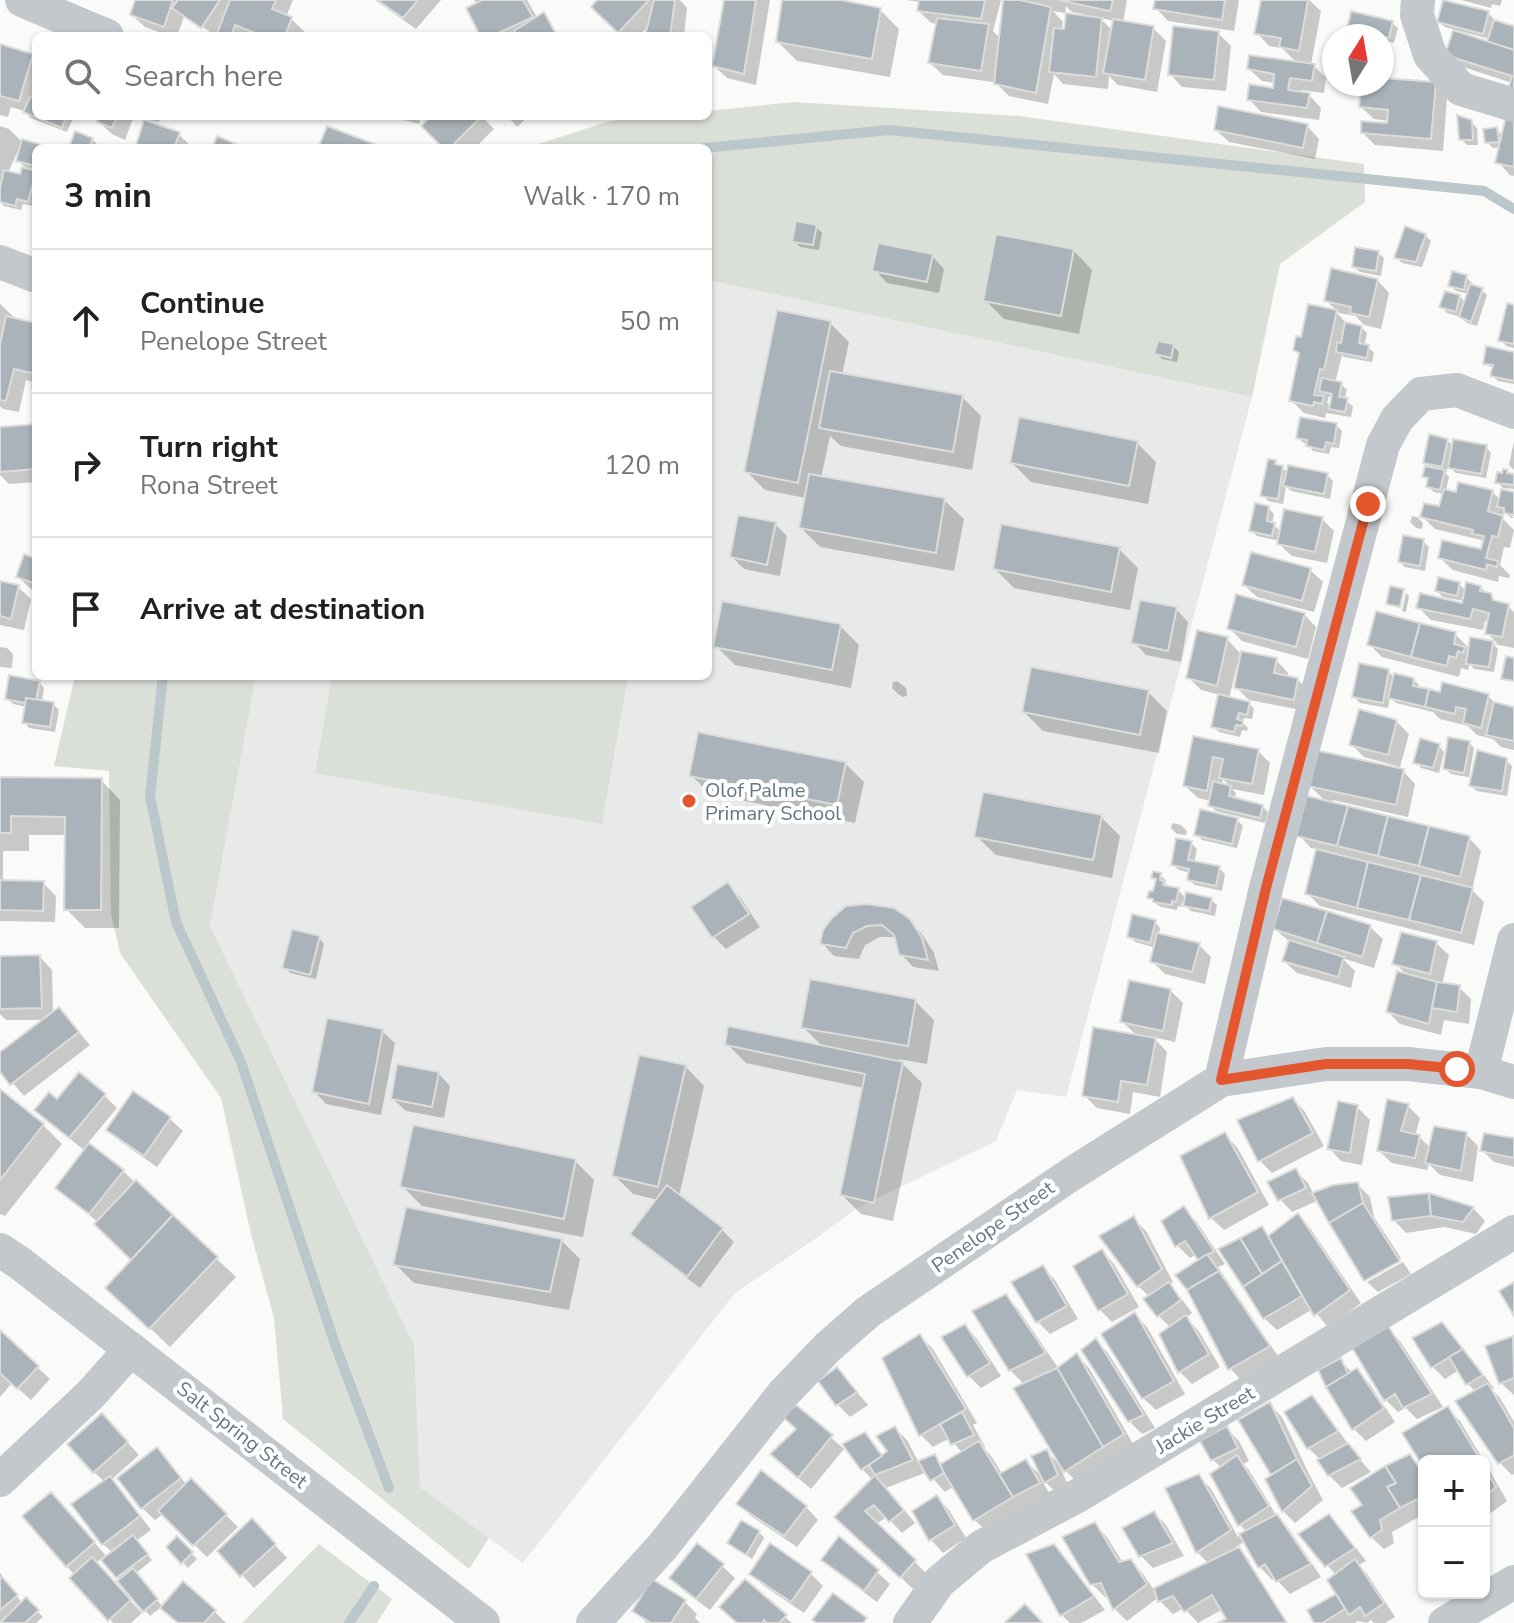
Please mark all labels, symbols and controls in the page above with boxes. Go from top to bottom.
north arrow [1322,24,1394,96]
search box [32,32,712,120]
icon: search [60,54,104,98]
text: Search here [124,56,283,97]
text: 3 min [64,173,152,219]
text: Walk · 170 m [523,179,680,214]
text: Continue [140,283,265,324]
icon: ahead [64,299,108,343]
text: 50 m [620,304,680,339]
text: Penelope Street [140,324,327,359]
text: Turn right [140,427,278,468]
icon: right [64,443,108,487]
text: 120 m [604,448,680,483]
text: Rona Street [140,468,278,503]
route end [1350,486,1386,522]
icon: arrive [64,587,108,631]
text: Arrive at destination [140,589,425,630]
place label: Olof Palme Primary School [705,777,841,827]
marker: Olof Palme Primary School [680,792,698,810]
route start [1439,1051,1475,1087]
street label: Penelope Street [926,1174,1060,1279]
street label: Salt Spring Street [171,1375,314,1495]
street label: Jackie Street [1149,1379,1261,1461]
map controls [1418,1455,1490,1599]
button: + [1418,1455,1490,1527]
button: − [1418,1527,1490,1599]

